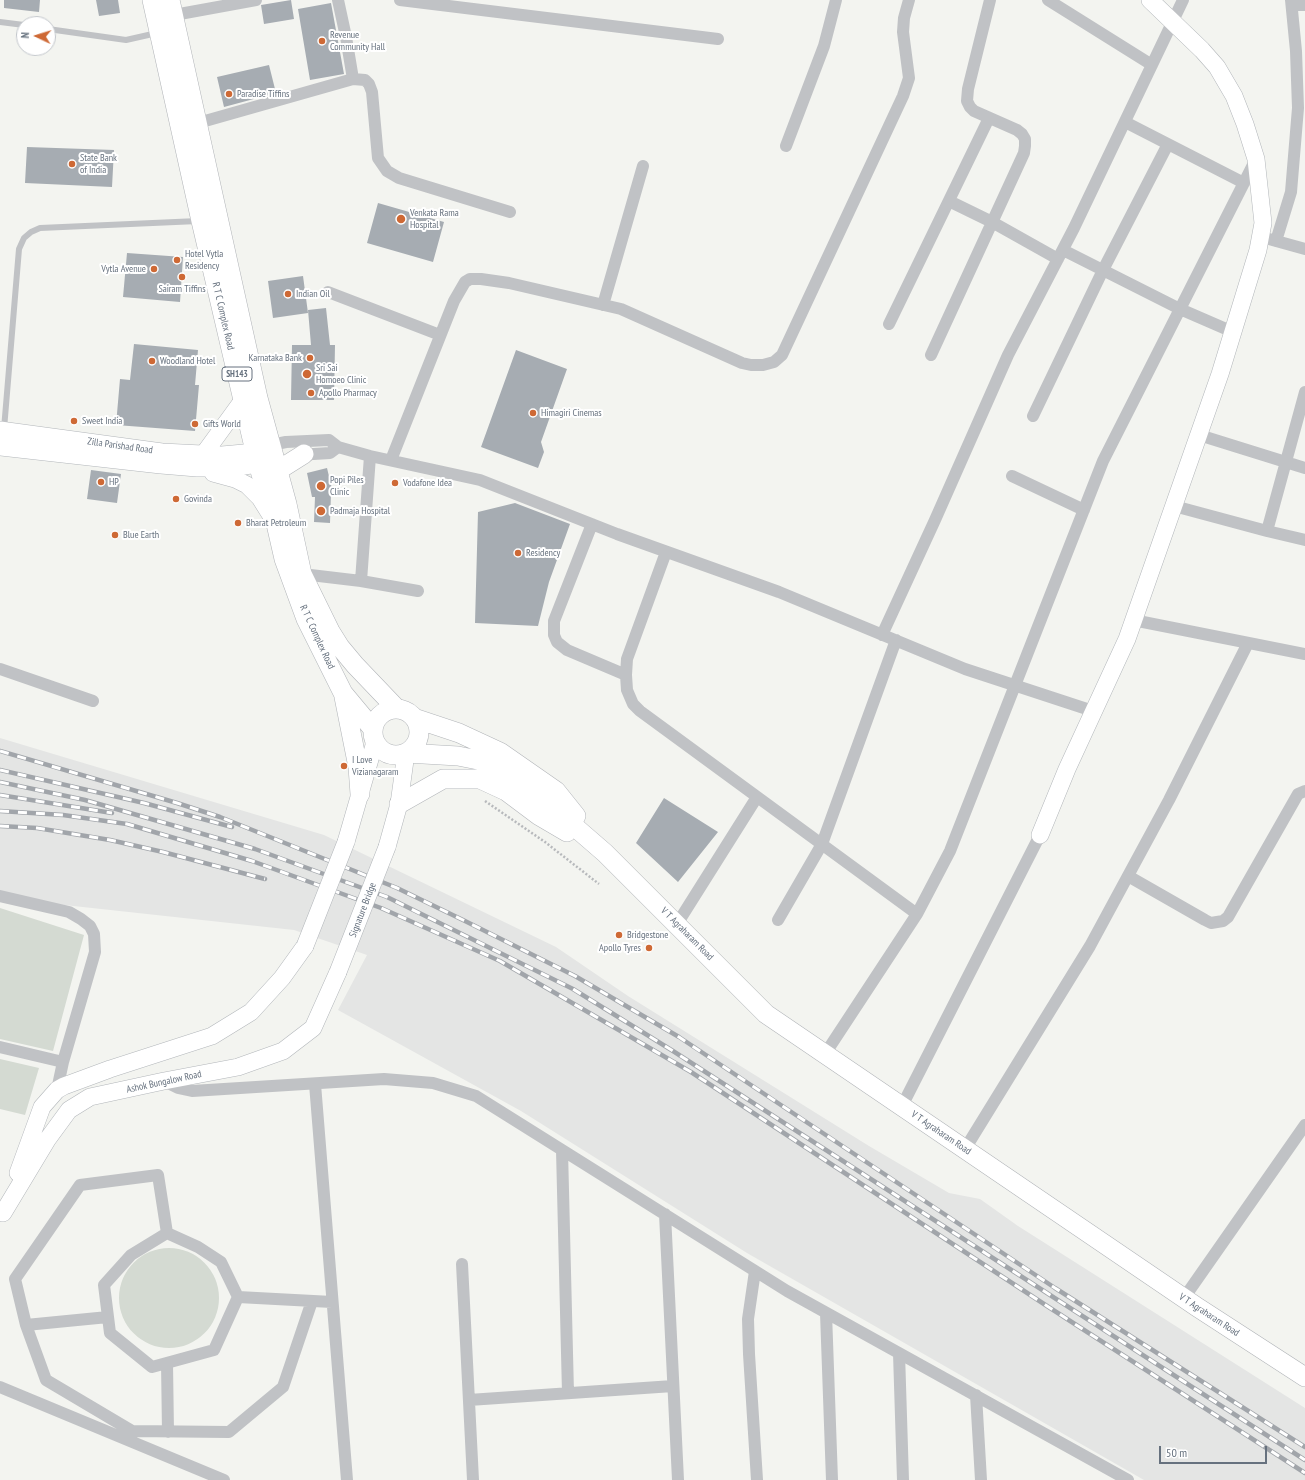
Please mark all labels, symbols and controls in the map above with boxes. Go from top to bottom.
north arrow [16,16,56,56]
place label: Revenue Community Hall [330,29,385,52]
text: N [18,32,32,39]
marker: Revenue Community Hall [317,36,327,46]
place label: Paradise Tiffins [237,88,289,100]
marker: Paradise Tiffins [224,89,234,99]
place label: State Bank of India [80,152,117,176]
marker: State Bank of India [67,159,77,169]
place label: Venkata Rama Hospital [410,207,459,230]
marker: Venkata Rama Hospital [395,213,407,225]
place label: Hotel Vytla Residency [185,248,223,272]
marker: Hotel Vytla Residency [172,255,182,265]
place label: Vytla Avenue [101,263,146,275]
marker: Vytla Avenue [149,264,159,274]
marker: Sairam Tiffins [177,272,187,282]
street label: R T C Complex Road [209,281,237,351]
place label: Sairam Tiffins [158,283,206,295]
place label: Indian Oil [296,288,330,300]
marker: Indian Oil [283,289,293,299]
place label: Karnataka Bank [248,352,302,364]
marker: Karnataka Bank [305,353,315,363]
place label: Woodland Hotel [160,355,215,367]
marker: Woodland Hotel [147,356,157,366]
place label: Sri Sai Homoeo Clinic [316,362,366,386]
road number: SH143 [222,367,252,381]
marker: Sri Sai Homoeo Clinic [301,368,313,380]
place label: Apollo Pharmacy [319,387,377,399]
marker: Apollo Pharmacy [306,388,316,398]
place label: Himagiri Cinemas [541,407,602,419]
marker: Himagiri Cinemas [528,408,538,418]
place label: Sweet India [82,415,122,427]
marker: Sweet India [69,416,79,426]
place label: Gifts World [203,418,241,430]
marker: Gifts World [190,419,200,429]
street label: Zilla Parishad Road [87,435,153,457]
place label: Popi Piles Clinic [330,474,364,498]
place label: HP [109,476,119,488]
marker: HP [96,477,106,487]
place label: Vodafone Idea [403,477,452,489]
marker: Vodafone Idea [390,478,400,488]
marker: Popi Piles Clinic [315,480,327,492]
place label: Govinda [184,493,212,505]
marker: Govinda [171,494,181,504]
marker: Padmaja Hospital [315,505,327,517]
place label: Padmaja Hospital [330,505,390,517]
place label: Bharat Petroleum [246,517,306,529]
marker: Bharat Petroleum [233,518,243,528]
place label: Blue Earth [123,529,159,541]
marker: Blue Earth [110,530,120,540]
place label: Residency [526,547,560,559]
marker: Residency [513,548,523,558]
street label: R T C Complex Road [297,603,337,671]
place label: I Love Vizianagaram [352,754,399,778]
marker: I Love Vizianagaram [339,761,349,771]
street label: Signature Bridge [347,881,379,939]
street label: V T Agraharam Road [658,905,716,963]
place label: Bridgestone [627,929,668,941]
marker: Bridgestone [614,930,624,940]
place label: Apollo Tyres [599,942,641,954]
marker: Apollo Tyres [644,943,654,953]
street label: Ashok Bungalow Road [125,1068,203,1096]
street label: V T Agraharam Road [909,1108,973,1158]
street label: V T Agraharam Road [1176,1291,1242,1339]
scale bar [1161,1438,1269,1464]
text: 50 m [1166,1445,1187,1460]

